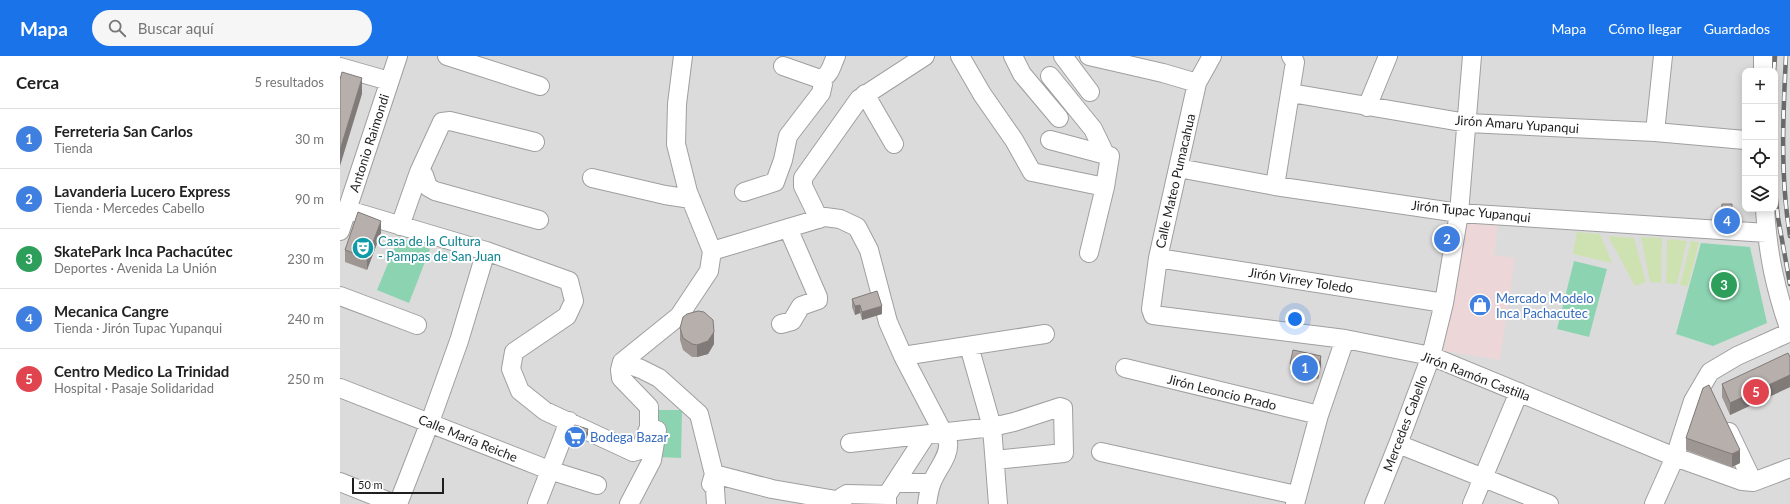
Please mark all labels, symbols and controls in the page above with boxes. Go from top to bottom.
search box [92,10,372,46]
text: Mapa [20,17,68,40]
icon: search [106,17,128,39]
text: Buscar aquí [138,19,214,37]
text: Mapa [1552,20,1586,37]
text: Cómo llegar [1608,20,1682,37]
text: Guardados [1704,20,1770,37]
map controls [1742,68,1778,212]
button: + [1742,68,1778,104]
text: Cerca [16,72,59,93]
text: 5 resultados [254,74,324,90]
street label: Antonio Raimondi [346,92,392,194]
button: − [1742,104,1778,140]
street label: Calle Mateo Pumacahua [1152,112,1198,250]
street label: Jirón Amaru Yupanqui [1455,112,1579,136]
text: Ferreteria San Carlos [54,122,193,140]
text: 1 [25,131,33,147]
text: 30 m [295,131,324,147]
text: Tienda [54,140,93,156]
button: locate [1742,140,1778,176]
button: layers [1742,176,1778,212]
text: Lavanderia Lucero Express [54,182,230,200]
text: 2 [25,191,33,207]
text: 90 m [295,191,324,207]
street label: Jirón Tupac Yupanqui [1411,197,1531,225]
text: Tienda · Mercedes Cabello [54,200,205,216]
pin: 4 [1714,206,1740,236]
pin: 2 [1434,224,1460,254]
place label: Casa de la Cultura - Pampas de San Juan [378,233,501,264]
theatre icon: Casa de la Cultura - Pampas de San Juan [350,235,376,261]
text: SkatePark Inca Pachacútec [54,242,233,260]
text: 3 [25,251,33,267]
text: 230 m [287,251,324,267]
text: Deportes · Avenida La Unión [54,260,217,276]
street label: Jirón Virrey Toledo [1248,264,1354,296]
pin: 3 [1711,270,1737,300]
place label: Mercado Modelo Inca Pachacutec [1496,290,1594,321]
shop icon: Mercado Modelo Inca Pachacutec [1467,292,1493,318]
text: Mecanica Cangre [54,302,169,320]
your location [1285,309,1305,329]
text: 4 [25,311,33,327]
text: 240 m [287,311,324,327]
text: Tienda · Jirón Tupac Yupanqui [54,320,222,336]
street label: Jirón Ramón Castilla [1419,348,1533,404]
pin: 1 [1292,353,1318,383]
text: Centro Medico La Trinidad [54,362,229,380]
text: 5 [25,371,33,387]
text: 250 m [287,371,324,387]
street label: Jirón Leoncio Prado [1166,371,1278,413]
street label: Mercedes Cabello [1379,372,1431,474]
pin: 5 [1743,377,1769,407]
text: Hospital · Pasaje Solidaridad [54,380,214,396]
street label: Calle María Reiche [416,411,520,465]
supermarket icon: Bodega Bazar [562,424,588,450]
place label: Bodega Bazar [590,429,668,445]
scale bar [352,476,444,495]
text: 50 m [358,478,383,491]

